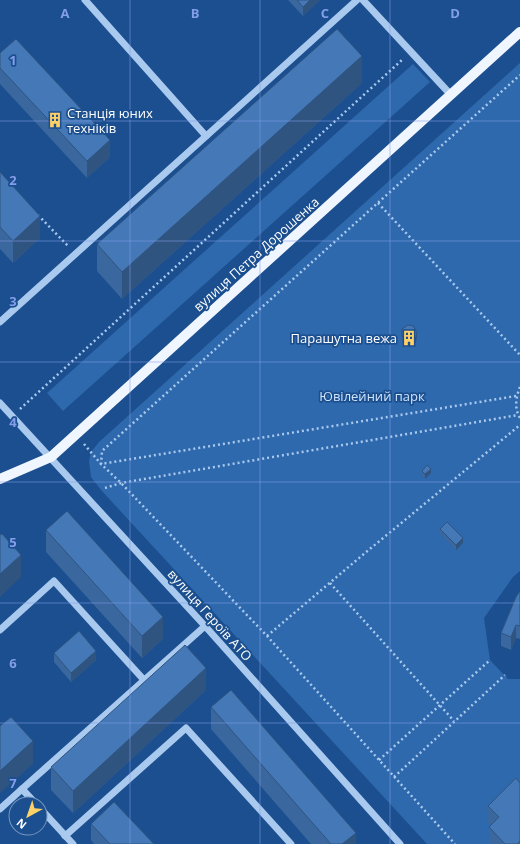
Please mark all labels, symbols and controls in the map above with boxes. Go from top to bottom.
text: A [61,4,70,22]
text: B [191,4,200,22]
text: C [321,4,329,22]
text: D [450,4,460,22]
text: 1 [9,51,17,69]
place label: Станція юних техніків [67,104,153,137]
building icon: Станція юних техніків [46,111,64,129]
text: 2 [9,171,17,189]
street label: вулиця Петра Дорошенка [189,193,323,315]
text: 3 [9,292,17,310]
place label: Парашутна вежа [291,329,397,347]
building icon: Парашутна вежа [400,329,418,347]
park label: Ювілейний парк [319,387,425,405]
text: 4 [9,413,17,431]
text: 5 [9,533,17,551]
street label: вулиця Героїв АТО [164,565,256,665]
text: 6 [9,654,17,672]
text: 7 [9,774,17,792]
north arrow [8,796,48,836]
text: N [13,815,30,833]

